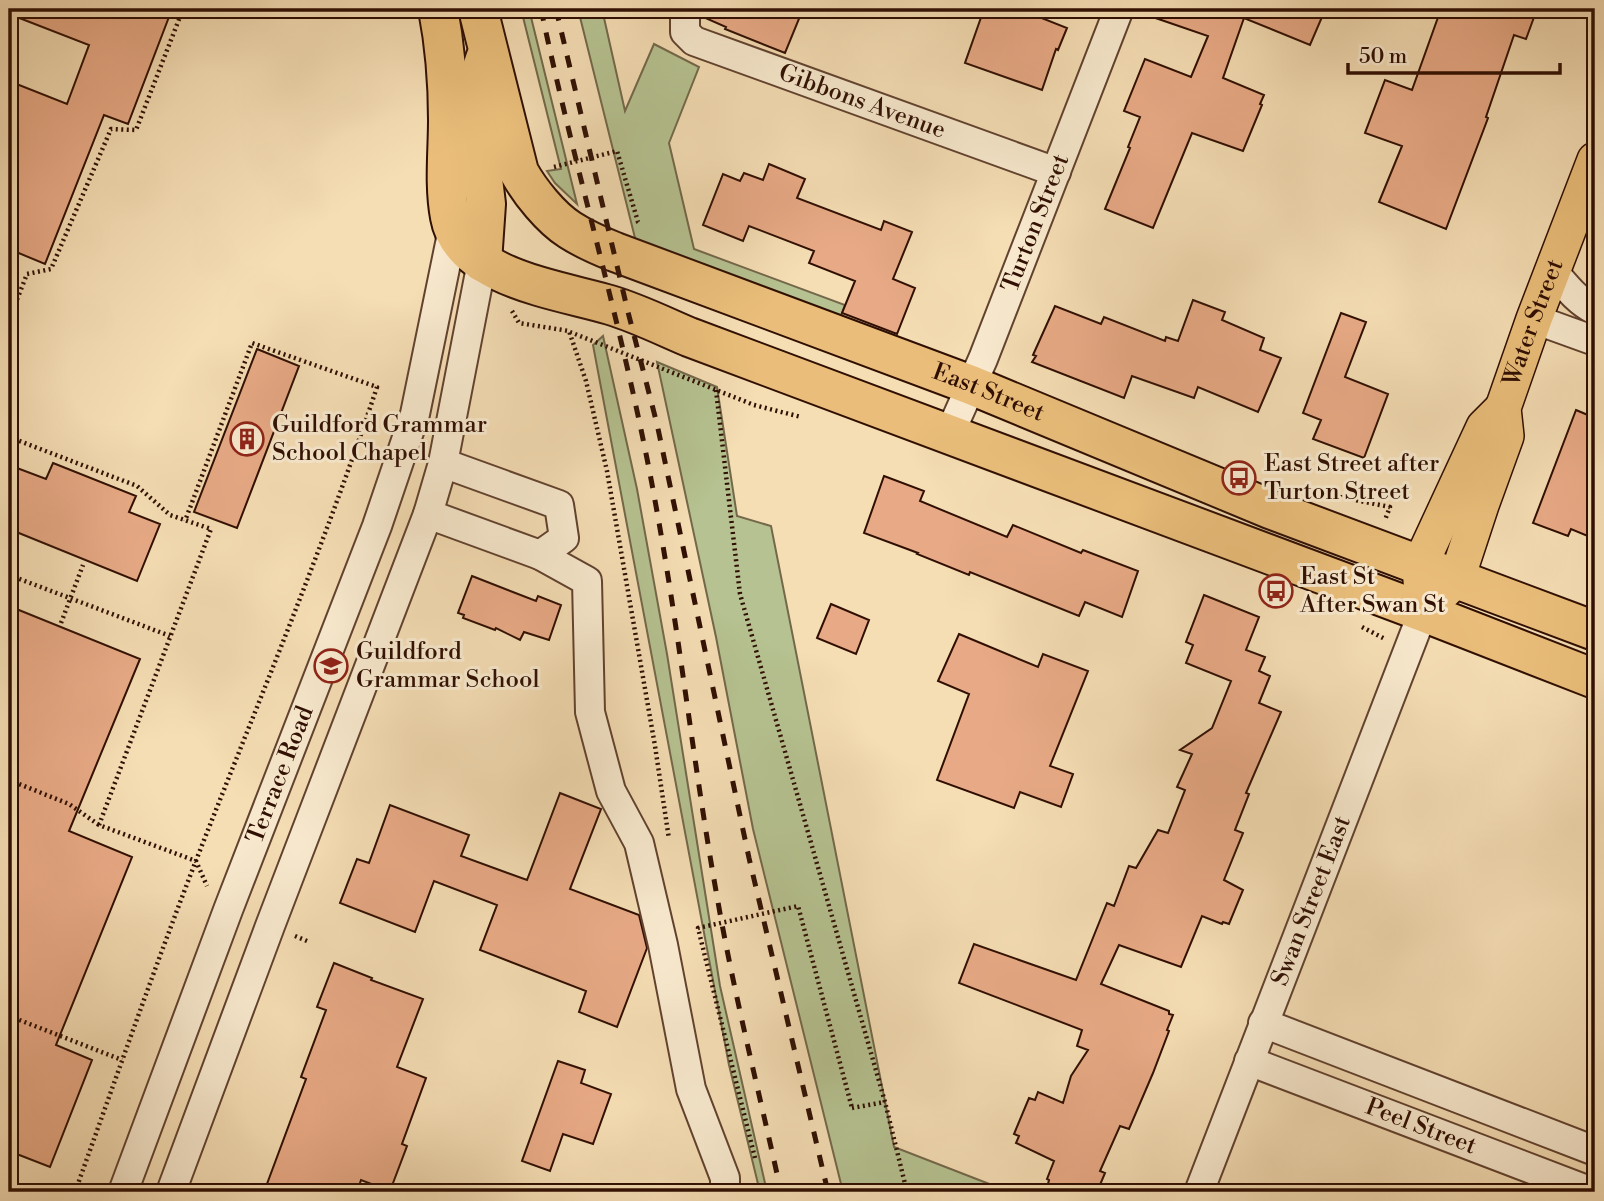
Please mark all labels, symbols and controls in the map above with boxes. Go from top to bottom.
scale bar [1348,32,1560,76]
text: 50 m [1359,44,1407,70]
street label: Gibbons Avenue [774,58,950,146]
street label: Turton Street [995,149,1076,297]
street label: Water Street [1496,254,1571,391]
street label: East Street [928,357,1049,429]
place label: Guildford Grammar School Chapel [272,410,487,468]
building icon: Guildford Grammar School Chapel [228,420,266,458]
place label: East Street after Turton Street [1264,449,1440,507]
bus stop icon: East Street after Turton Street [1220,459,1258,497]
place label: East St After Swan St [1299,562,1446,620]
bus stop icon: East St After Swan St [1257,572,1295,610]
place label: Guildford Grammar School [356,637,540,695]
school or university icon: Guildford Grammar School [312,647,350,685]
street label: Terrace Road [240,701,321,848]
street label: Swan Street East [1265,811,1358,990]
street label: Peel Street [1361,1092,1481,1162]

